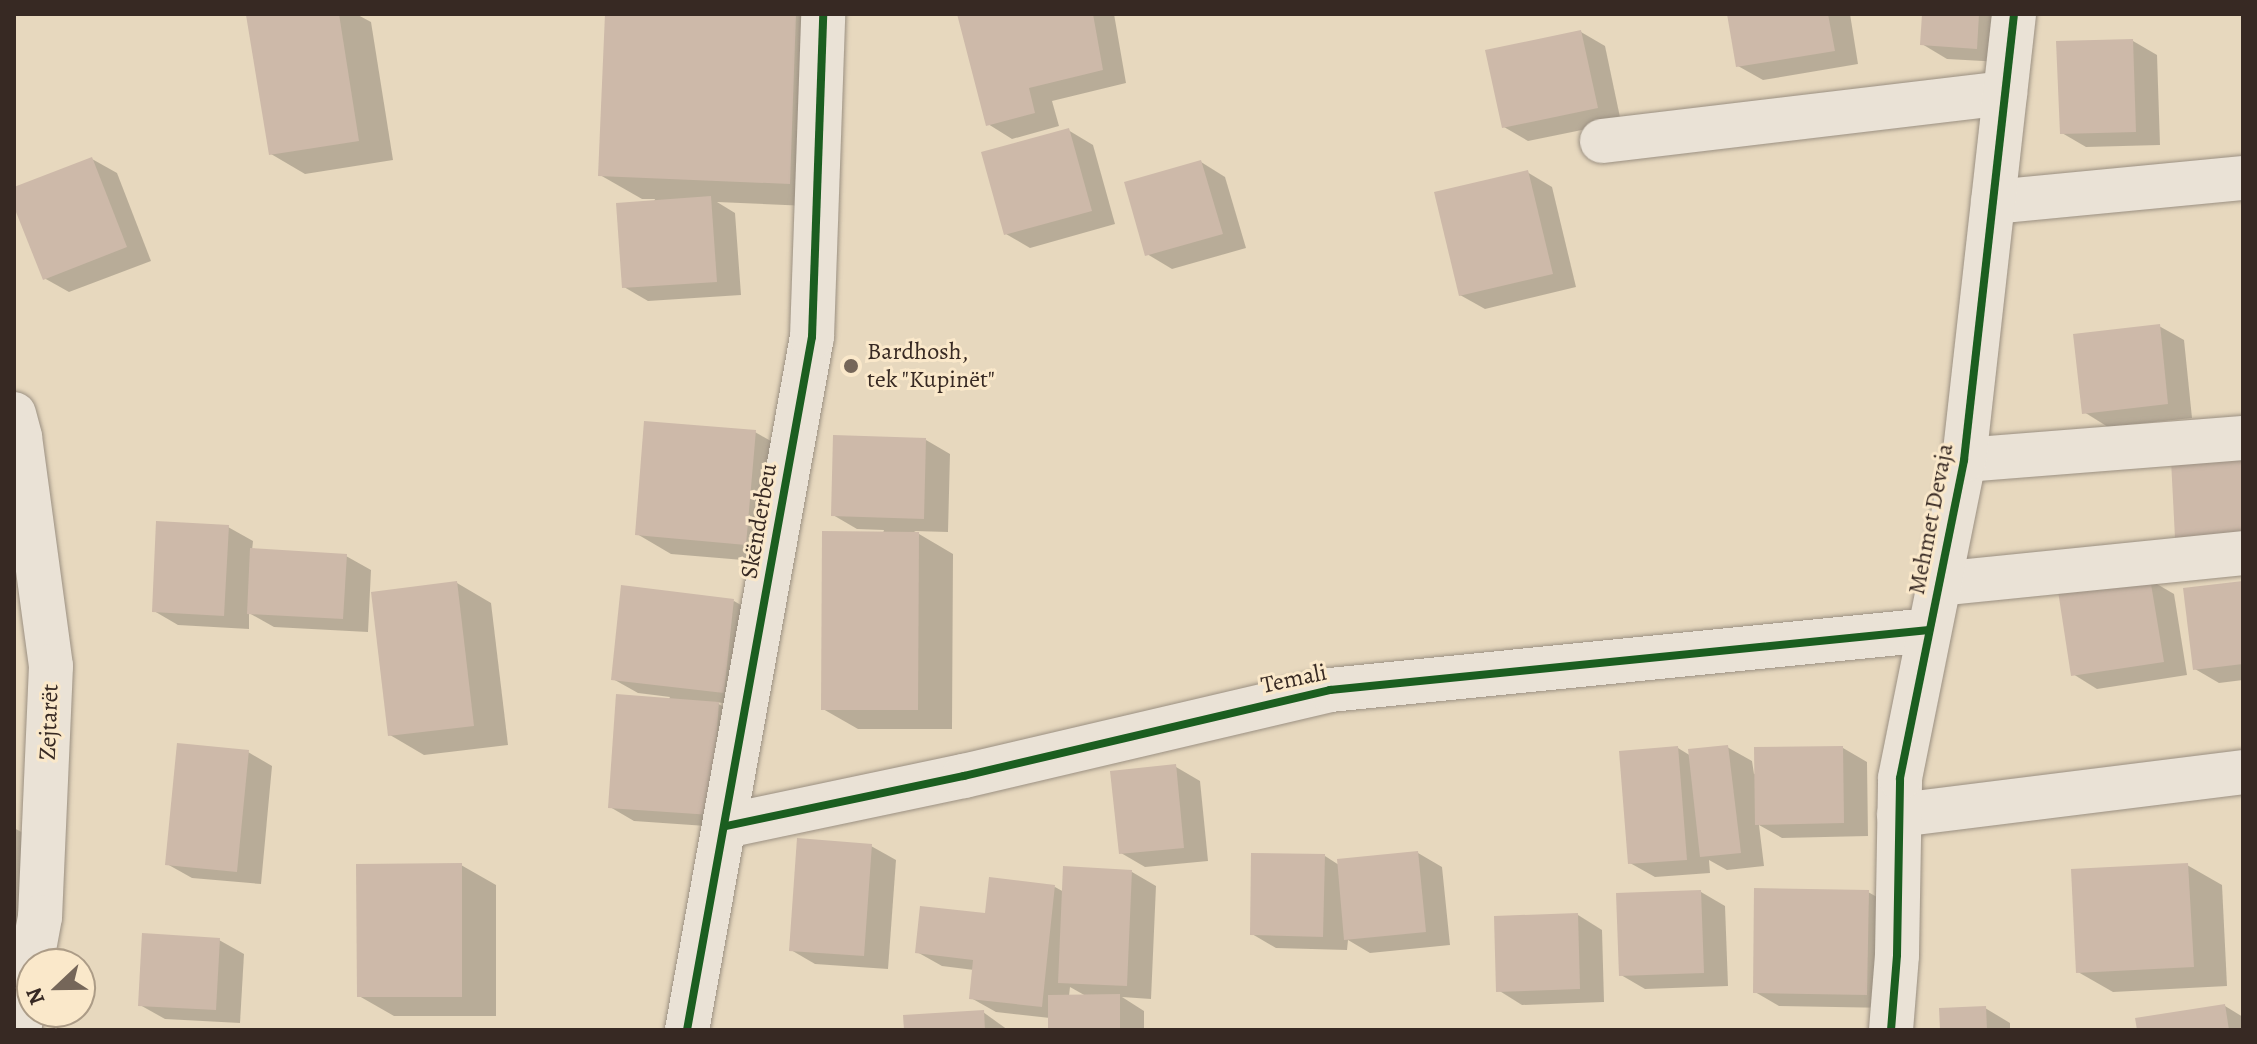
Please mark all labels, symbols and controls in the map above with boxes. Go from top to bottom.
place label: Bardhosh, tek "Kupinët" [867,338,995,394]
marker: Bardhosh, tek "Kupinët" [842,357,860,375]
street label: Mehmet Devaja [1902,441,1960,597]
street label: Skënderbeu [735,461,783,581]
street label: Temali [1259,658,1329,700]
street label: Zejtarët [33,683,65,761]
north arrow [16,948,96,1028]
text: N [19,983,53,1009]

